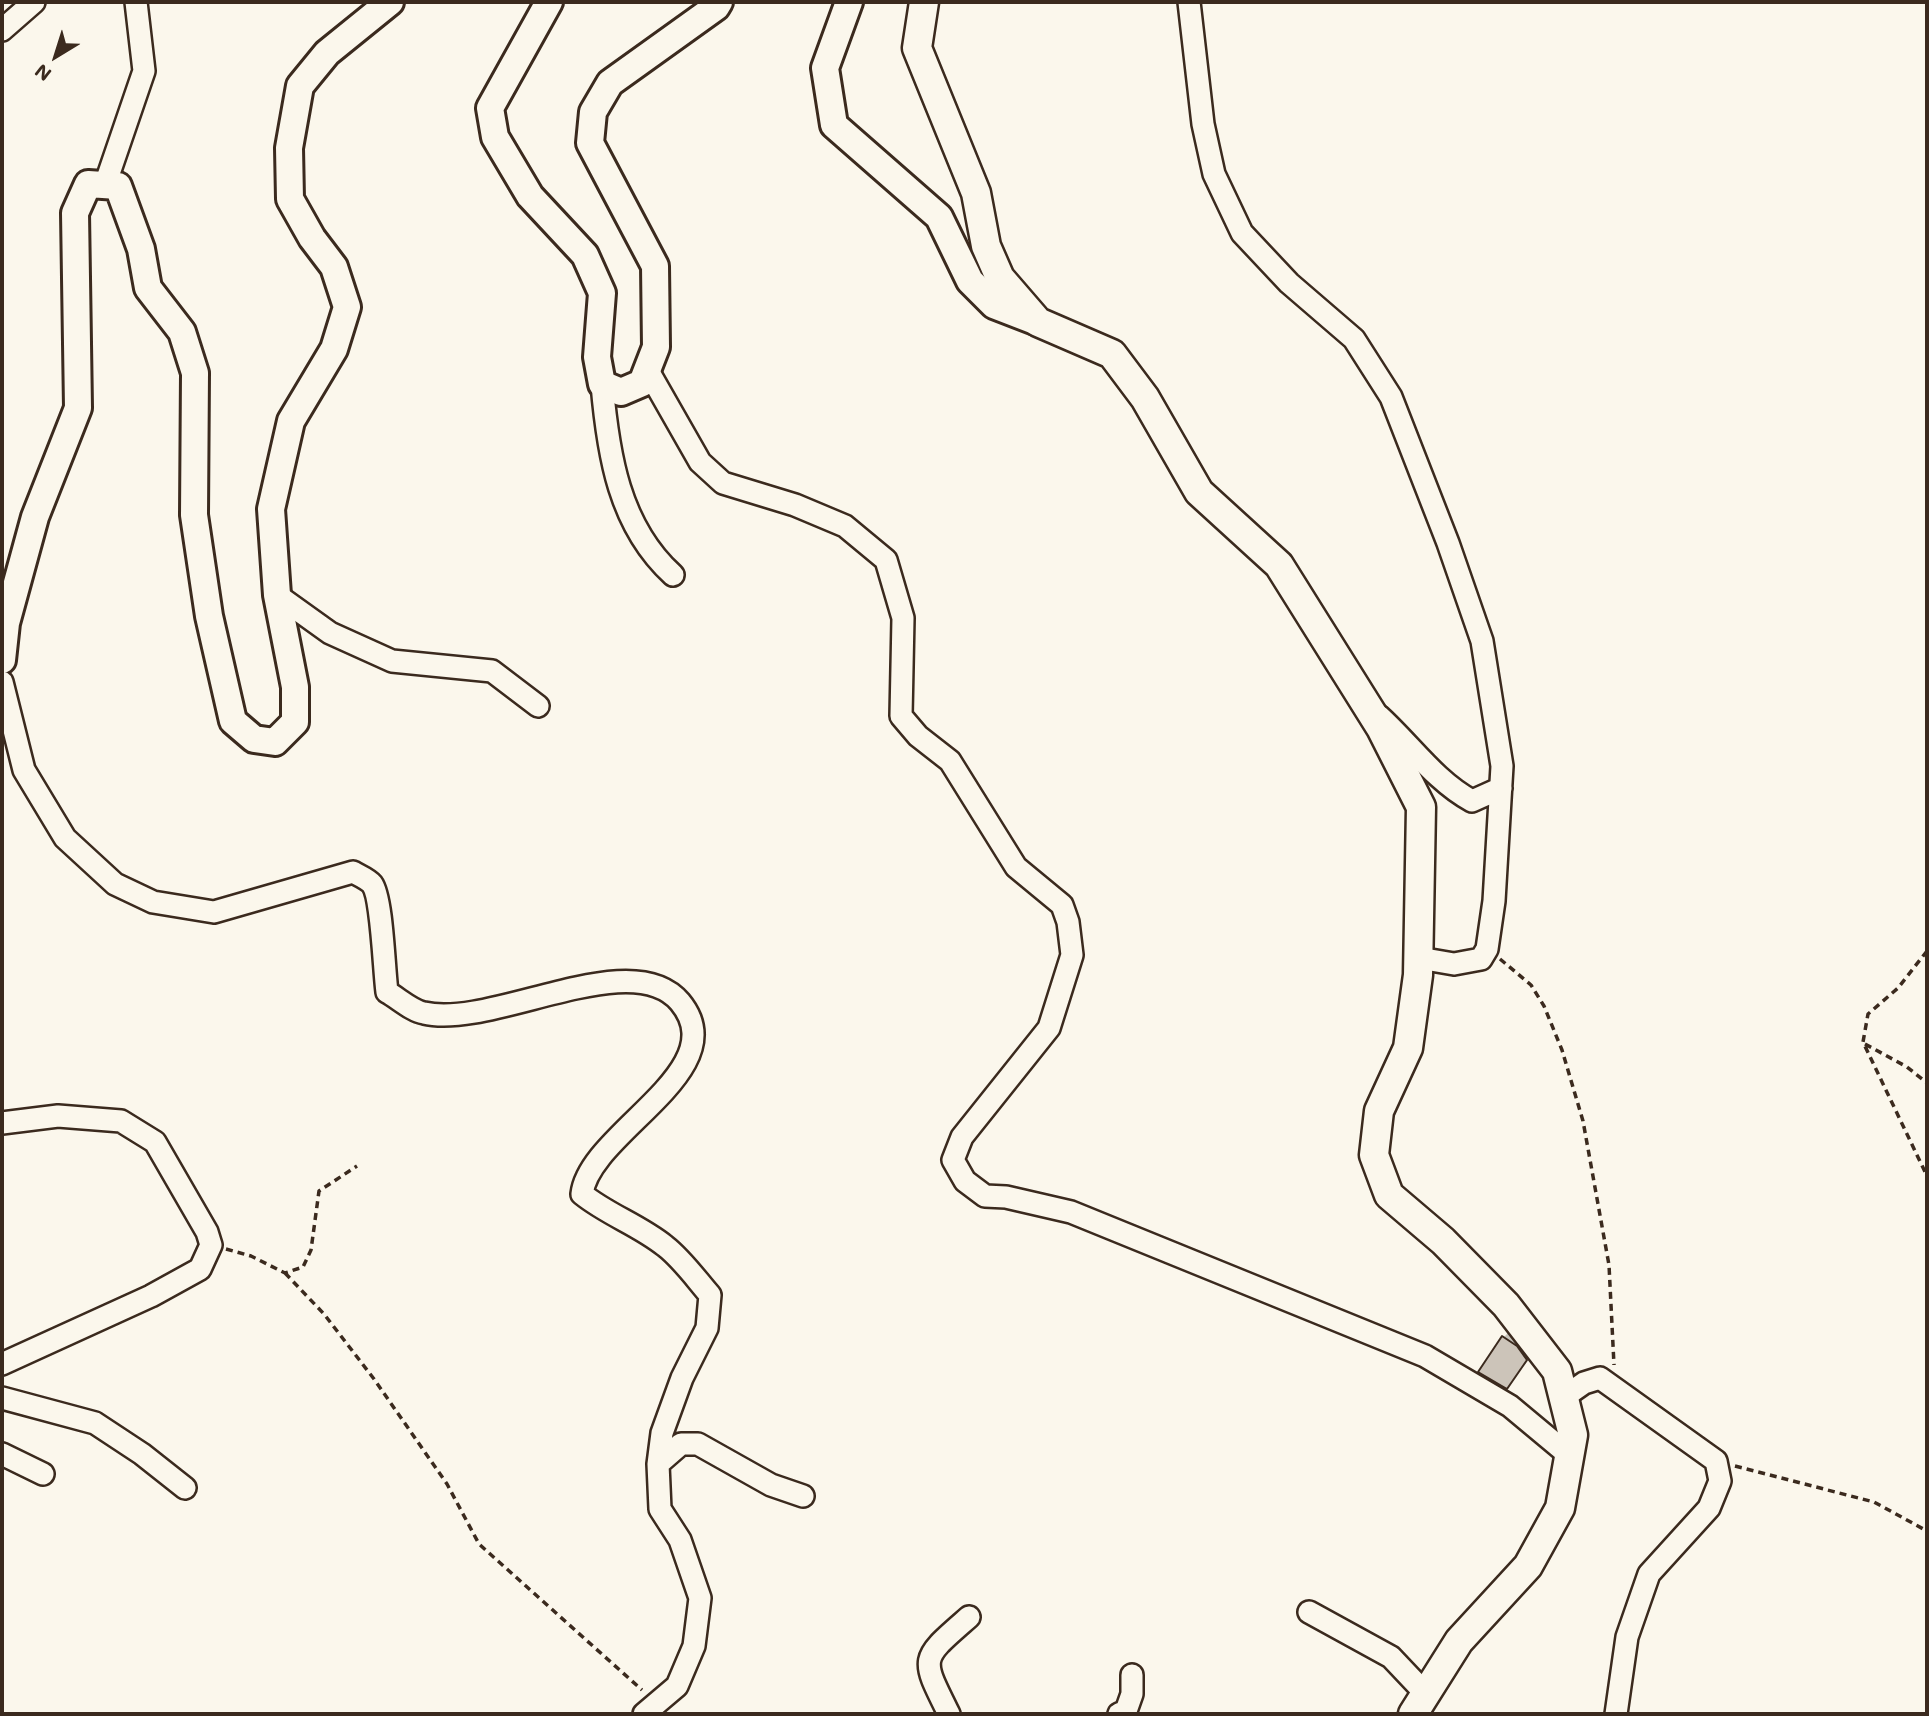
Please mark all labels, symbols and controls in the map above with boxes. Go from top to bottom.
north arrow [21,21,91,91]
text: N [29,59,56,87]

